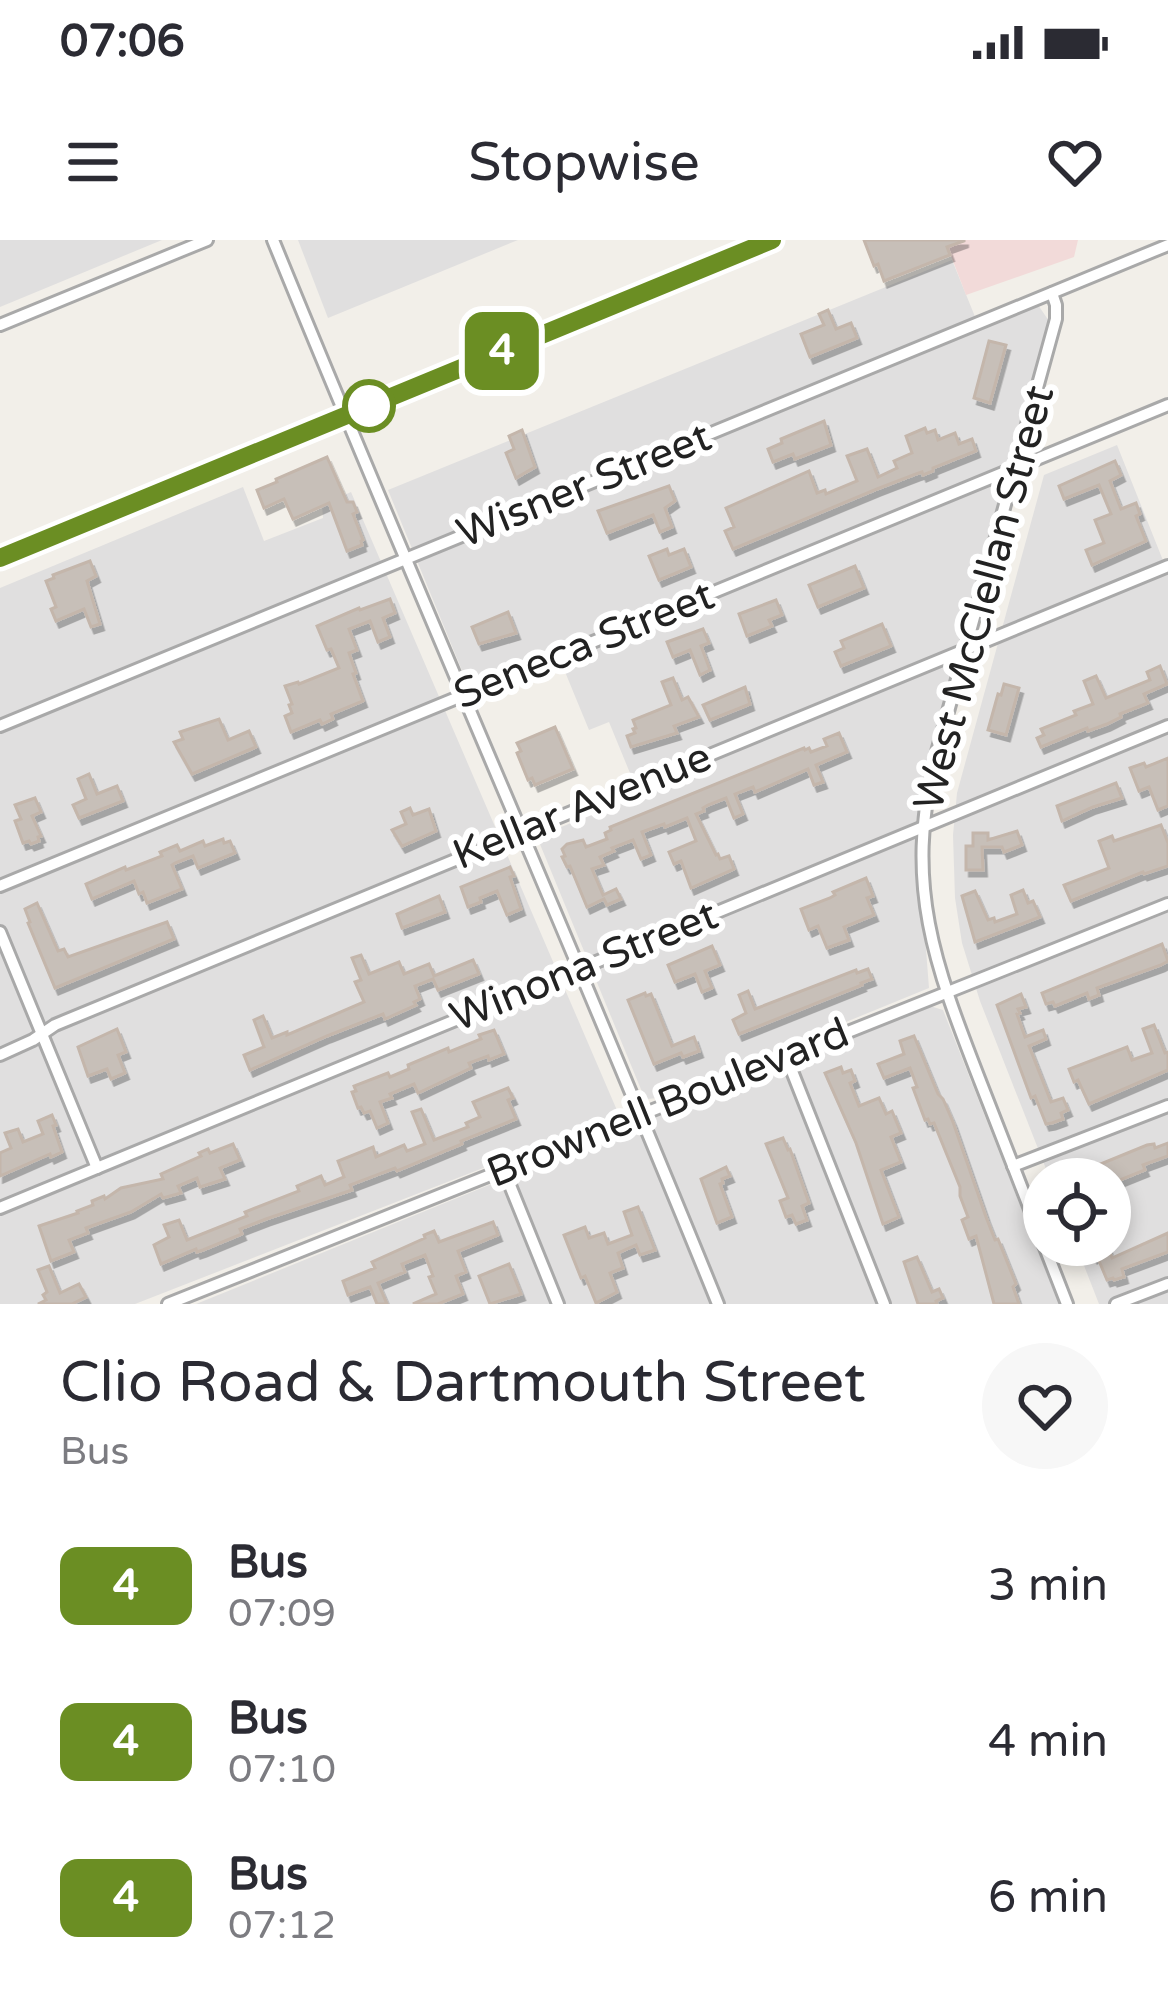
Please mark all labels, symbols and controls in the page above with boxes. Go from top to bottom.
text: 07:06 [60,15,185,69]
icon: menu [60,129,126,195]
icon: heart [1042,129,1108,195]
text: Stopwise [468,130,700,195]
line badge: 4 [463,312,541,390]
text: 4 [489,325,515,376]
street label: West McClellan Street [903,380,1065,816]
unlabelled marker [344,381,394,431]
street label: Wisner Street [450,411,718,559]
street label: Seneca Street [447,570,721,720]
street label: Kellar Avenue [446,731,718,881]
street label: Winona Street [443,889,725,1043]
street label: Brownell Boulevard [480,1007,856,1199]
map controls [1023,1158,1131,1266]
button: locate [1023,1158,1131,1266]
button: heart [982,1343,1108,1469]
text: Clio Road & Dartmouth Street [60,1349,866,1417]
text: Bus [60,1428,129,1475]
text: Bus [228,1536,308,1590]
text: 3 min [988,1559,1108,1613]
text: 4 [113,1560,139,1611]
text: 07:09 [228,1590,336,1637]
text: Bus [228,1692,308,1746]
text: 4 min [988,1715,1108,1769]
text: 4 [113,1716,139,1767]
text: 07:10 [228,1746,336,1793]
text: Bus [228,1848,308,1902]
text: 6 min [988,1871,1108,1925]
text: 4 [113,1872,139,1923]
text: 07:12 [228,1902,336,1949]

